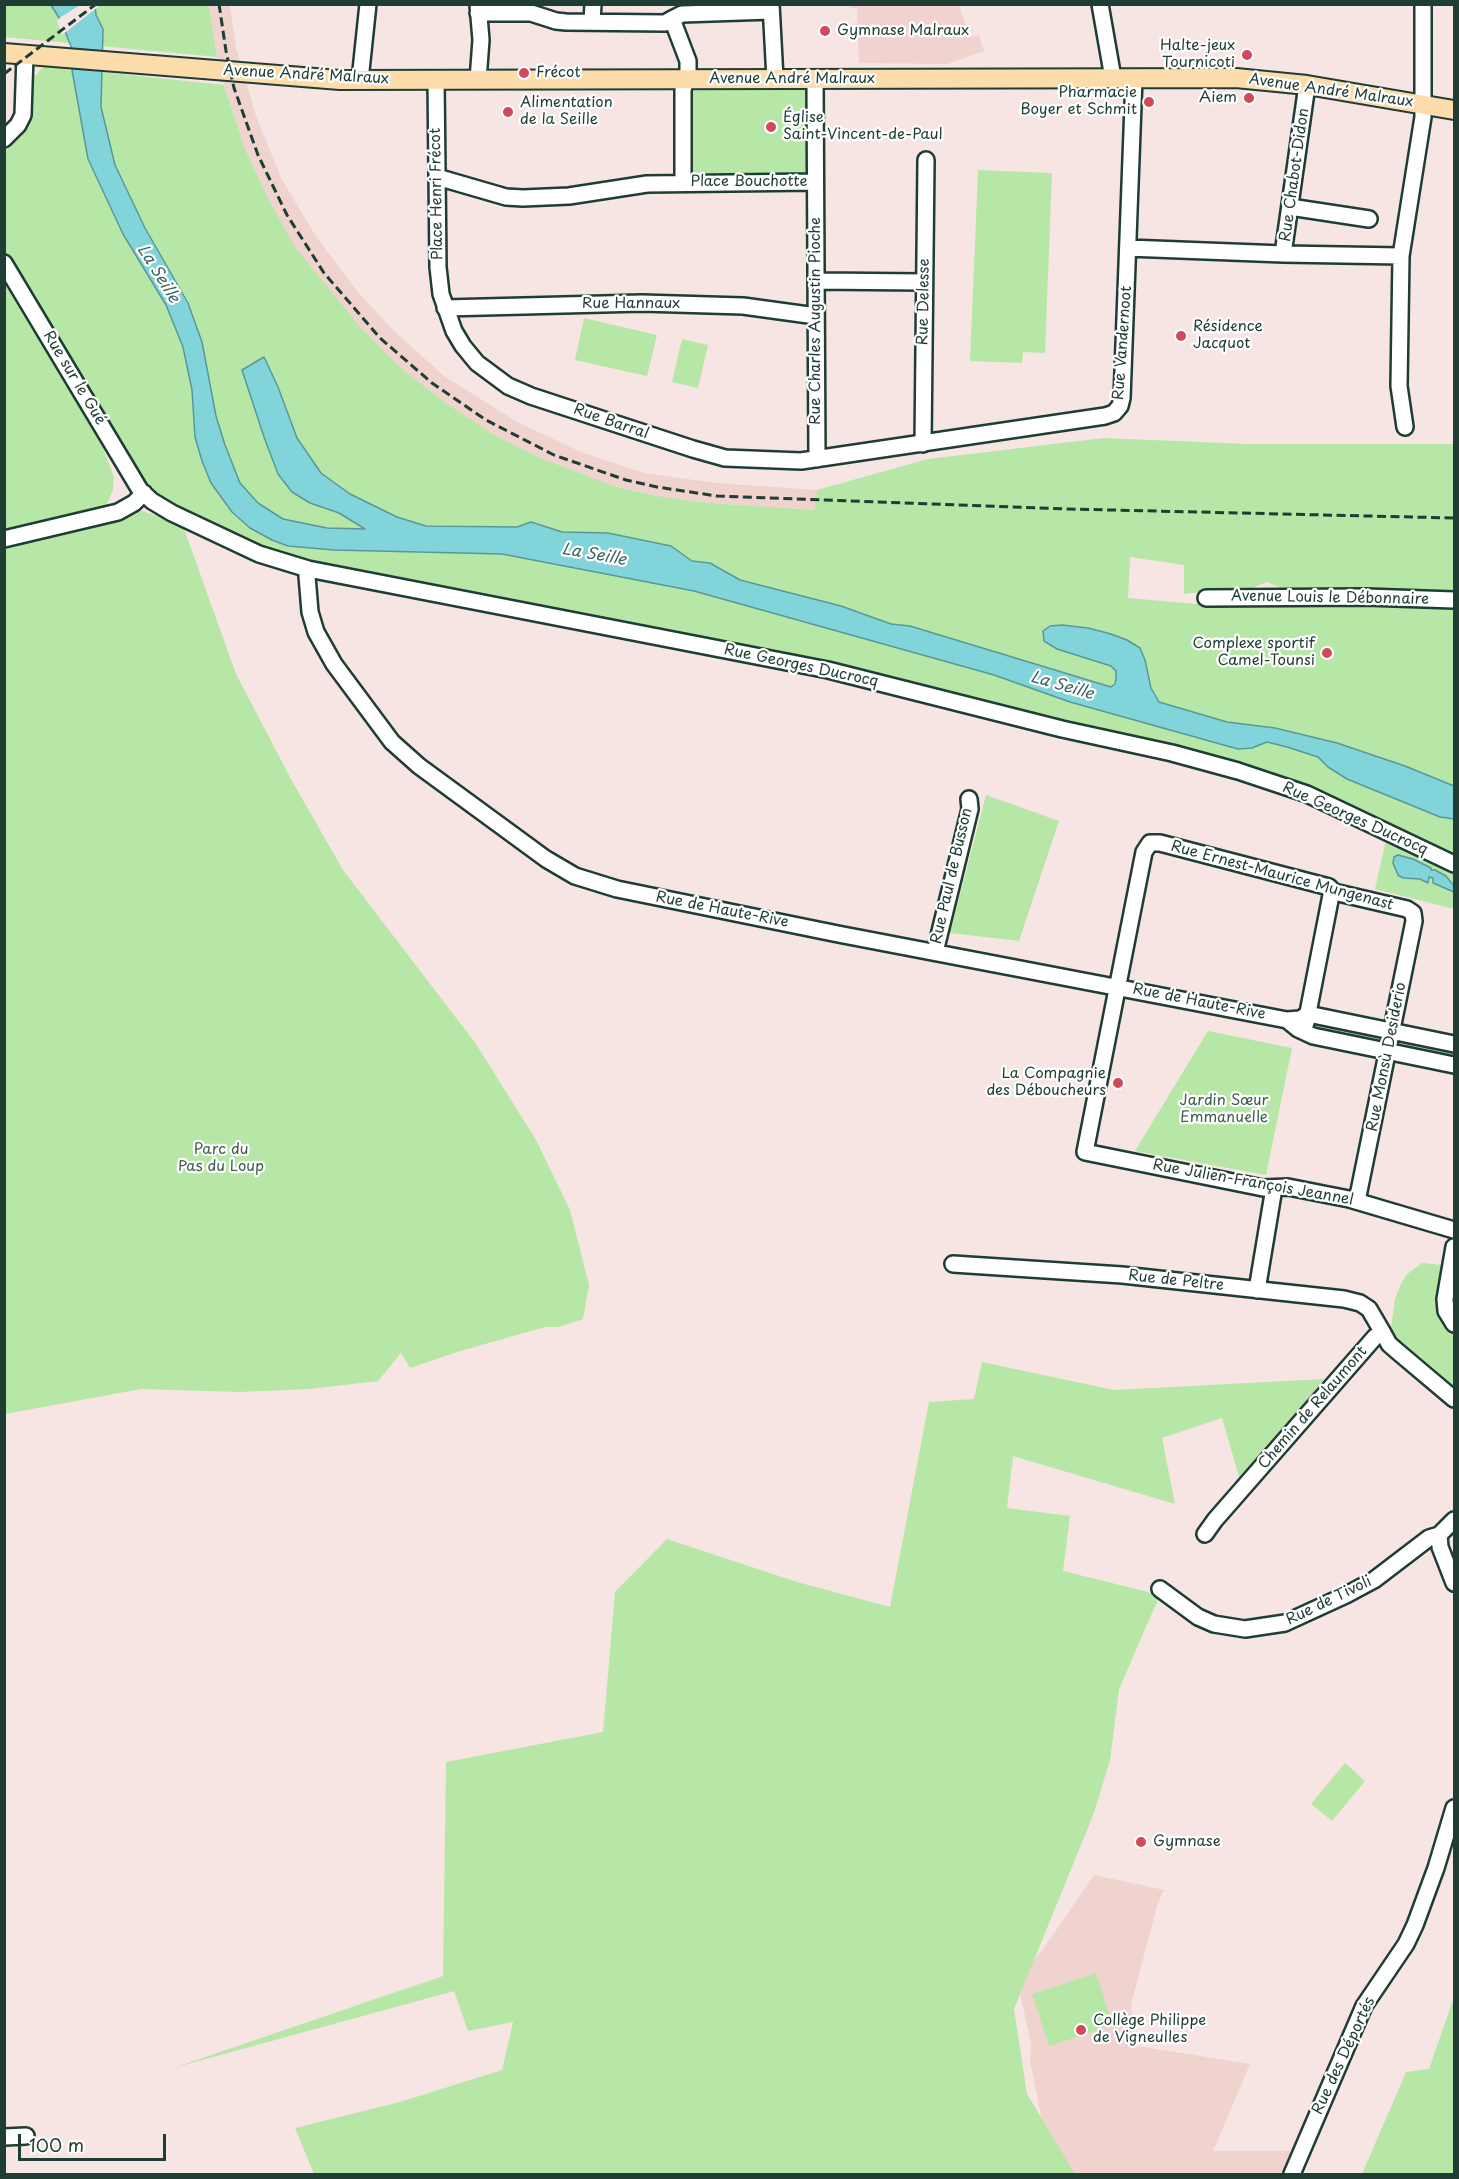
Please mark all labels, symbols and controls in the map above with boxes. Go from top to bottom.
place label: Gymnase Malraux [837,22,969,40]
marker: Gymnase Malraux [818,24,832,38]
place label: Halte-jeux Tournicoti [1160,37,1235,72]
marker: Halte-jeux Tournicoti [1240,48,1254,62]
street label: Avenue André Malraux [223,62,389,88]
place label: Frécot [536,64,581,82]
marker: Frécot [517,66,531,80]
street label: Avenue André Malraux [709,70,875,88]
street label: Avenue André Malraux [1248,71,1414,111]
place label: Pharmacie Boyer et Schmit [1020,84,1137,119]
place label: Aiem [1199,89,1237,107]
marker: Aiem [1242,91,1256,105]
place label: Alimentation de la Seille [520,94,613,129]
marker: Pharmacie Boyer et Schmit [1142,95,1156,109]
marker: Alimentation de la Seille [501,105,515,119]
street label: Rue Chabot-Didon [1277,107,1313,243]
place label: Église Saint-Vincent-de-Paul [783,109,943,144]
marker: Église Saint-Vincent-de-Paul [764,120,778,134]
street label: Place Henri Frécot [427,128,447,260]
street label: Place Bouchotte [691,173,807,191]
street label: Rue Charles Augustin Pioche [807,217,825,425]
water label: La Seille [133,241,183,307]
street label: Rue Delesse [914,258,934,346]
street label: Rue Vandernoot [1110,285,1136,401]
street label: Rue Hannaux [582,295,680,313]
place label: Résidence Jacquot [1193,318,1263,353]
street label: Rue sur le Gué [39,328,109,428]
marker: Résidence Jacquot [1174,329,1188,343]
street label: Rue Barral [571,401,651,443]
water label: La Seille [560,540,628,570]
street label: Avenue Louis le Débonnaire [1231,587,1429,609]
place label: Complexe sportif Camel-Tounsi [1192,635,1315,670]
street label: Rue Georges Ducrocq [722,641,880,691]
marker: Complexe sportif Camel-Tounsi [1320,646,1334,660]
water label: La Seille [1028,668,1096,704]
street label: Rue Georges Ducrocq [1280,779,1430,859]
street label: Rue Paul de Busson [928,806,976,946]
street label: Rue Ernest-Maurice Mungenast [1169,838,1395,914]
street label: Rue de Haute-Rive [654,888,790,932]
street label: Rue de Haute-Rive [1131,980,1267,1024]
street label: Rue Monsù Desiderio [1364,981,1410,1133]
place label: La Compagnie des Déboucheurs [986,1065,1106,1100]
marker: La Compagnie des Déboucheurs [1111,1076,1125,1090]
park label: Jardin Sœur Emmanuelle [1180,1092,1268,1127]
park label: Parc du Pas du Loup [178,1141,264,1176]
street label: Rue Julien-François Jeannel [1151,1156,1355,1210]
street label: Rue de Peltre [1127,1267,1225,1295]
street label: Chemin de Relaumont [1255,1343,1371,1473]
street label: Rue de Tivoli [1283,1573,1375,1629]
place label: Gymnase [1153,1833,1221,1851]
marker: Gymnase [1134,1835,1148,1849]
street label: Rue des Déportés [1309,1994,1379,2118]
place label: Collège Philippe de Vigneulles [1093,2012,1206,2047]
marker: Collège Philippe de Vigneulles [1074,2023,1088,2037]
scale bar [21,2122,170,2160]
text: 100 m [29,2131,84,2158]

